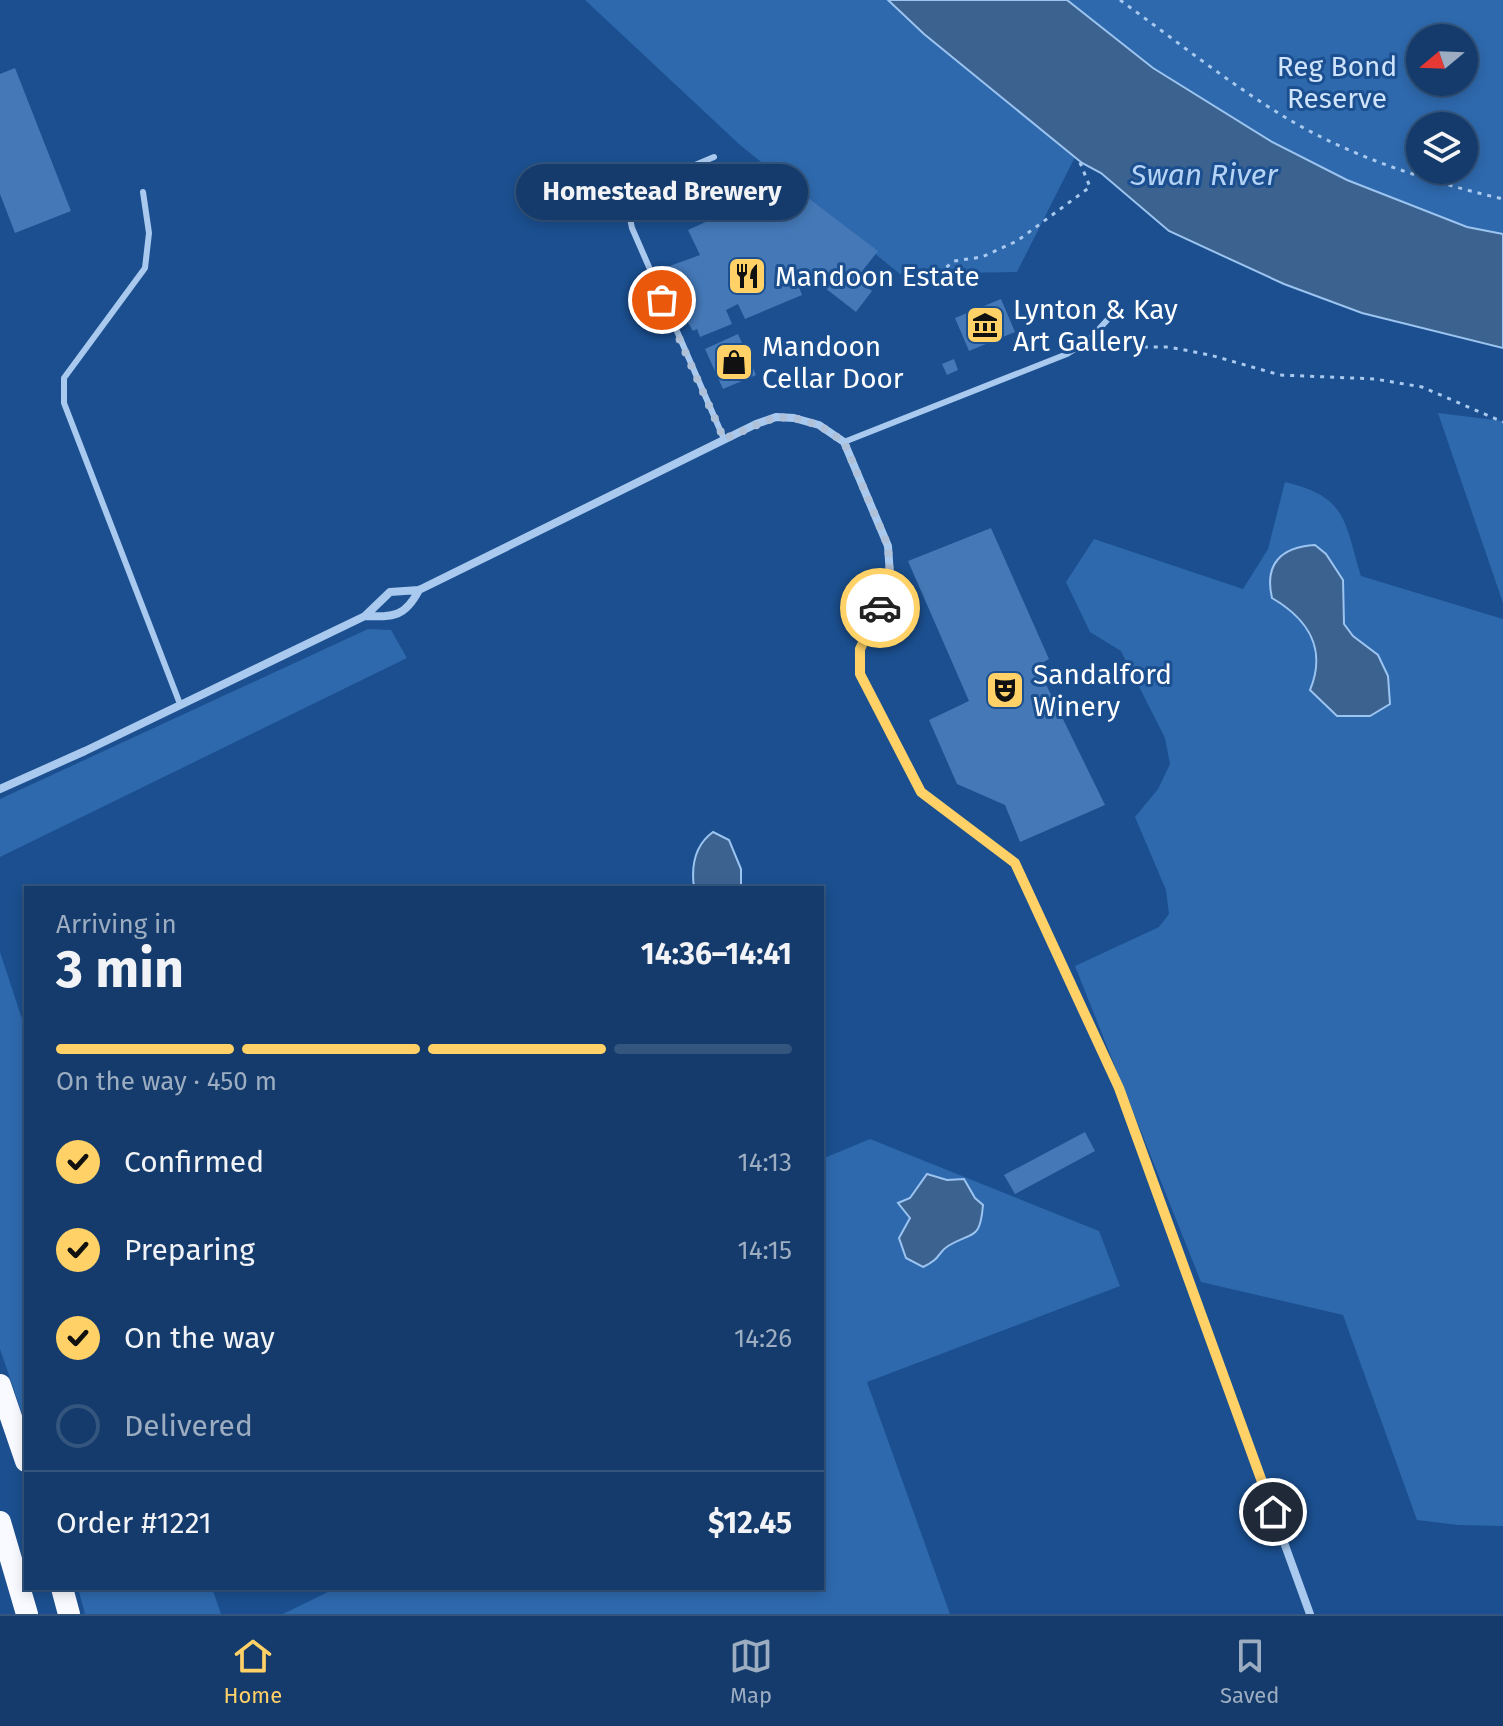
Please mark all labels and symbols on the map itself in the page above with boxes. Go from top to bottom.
north arrow [1406,24,1478,96]
park label: Reg Bond Reserve [1277,50,1397,115]
water label: Swan River [1129,157,1279,193]
callout: Homestead Brewery [516,164,808,220]
restaurant icon: Mandoon Estate [726,255,768,297]
place label: Mandoon Estate [775,260,980,293]
pin [628,266,696,334]
place label: Lynton & Kay Art Gallery [1013,293,1178,358]
museum icon: Lynton & Kay Art Gallery [964,304,1006,346]
place label: Mandoon Cellar Door [762,330,904,395]
shop icon: Mandoon Cellar Door [713,341,755,383]
courier [840,568,920,648]
place label: Sandalford Winery [1033,658,1172,723]
theatre icon: Sandalford Winery [984,669,1026,711]
pin [1239,1478,1307,1546]

